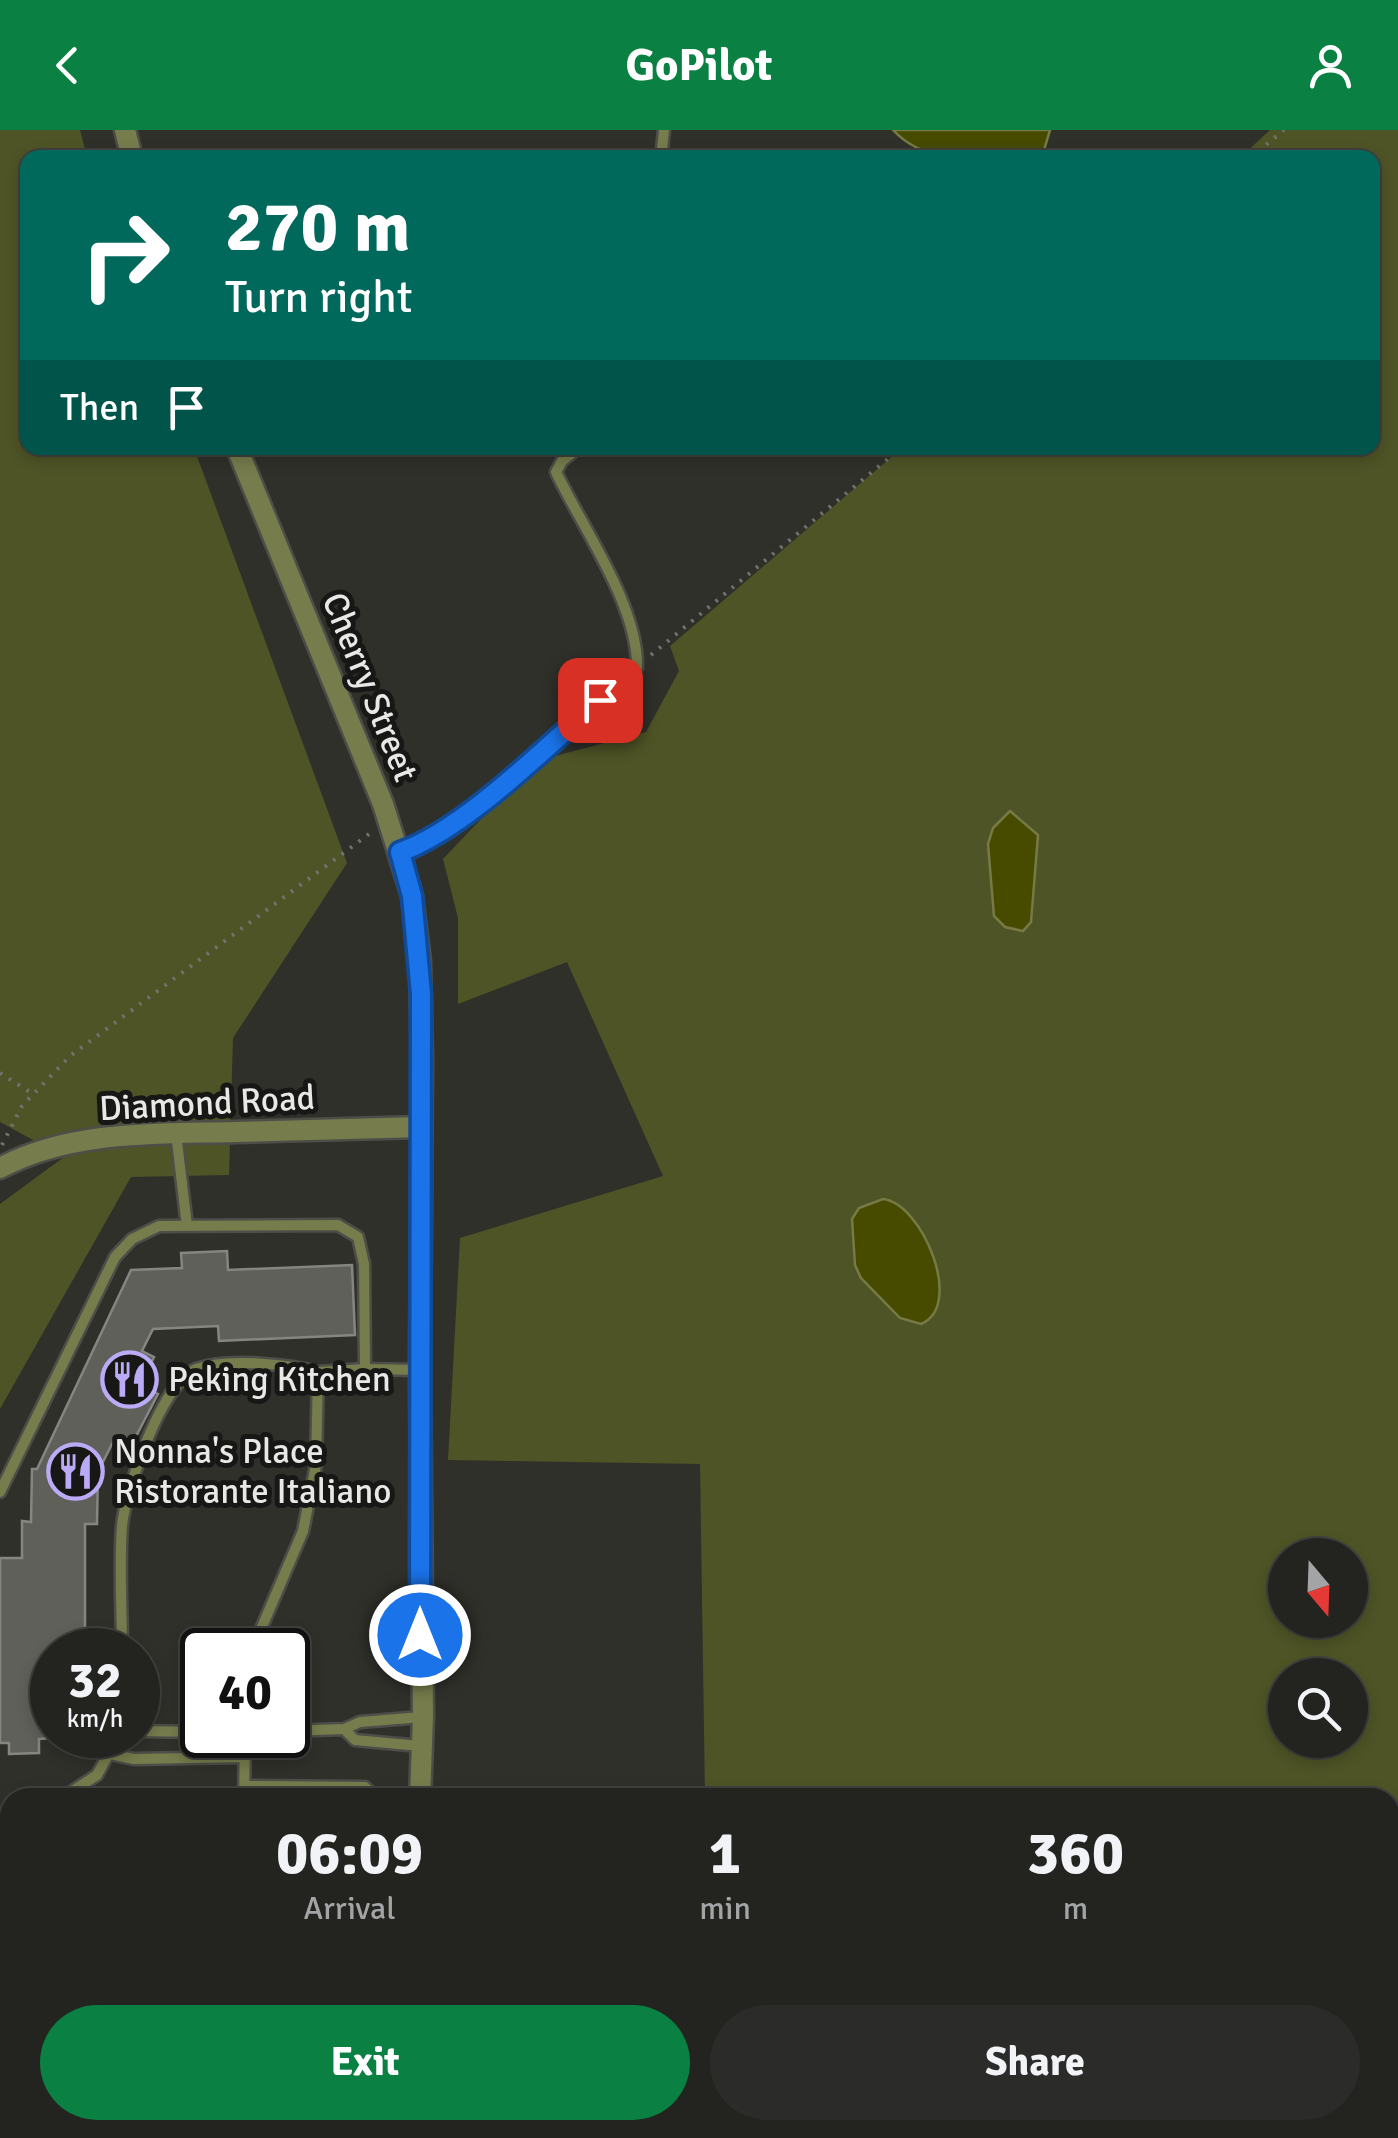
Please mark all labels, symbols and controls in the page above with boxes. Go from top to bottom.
icon: back [40,38,95,93]
text: GoPilot [626,38,772,93]
icon: person [1303,38,1358,93]
text: 270 m [225,184,410,270]
icon: right [60,190,190,320]
text: Turn right [225,270,413,325]
icon: arrive [159,380,214,435]
text: Then [60,384,139,431]
street label: Cherry Street [313,586,427,788]
pin [558,658,643,743]
icon: arrive [573,673,628,728]
street label: Diamond Road [98,1076,316,1130]
restaurant icon: Peking Kitchen [99,1349,159,1409]
place label: Peking Kitchen [168,1358,391,1401]
place label: Nonna's Place Ristorante Italiano [114,1430,391,1513]
restaurant icon: Nonna's Place Ristorante Italiano [45,1441,105,1501]
north arrow [1268,1538,1368,1638]
map controls [1268,1538,1368,1758]
position arrow [368,1583,472,1687]
speed limit sign: 40 [180,1628,310,1758]
text: 32 [68,1650,122,1712]
button: search [1268,1658,1368,1758]
text: km/h [67,1703,123,1734]
text: 06:09 [276,1817,423,1891]
text: 1 [709,1817,741,1891]
text: 360 [1027,1817,1124,1891]
text: Arrival [304,1889,396,1928]
text: min [699,1889,751,1928]
text: m [1063,1889,1088,1928]
button: Exit [40,2005,690,2120]
button: Share [710,2005,1360,2120]

